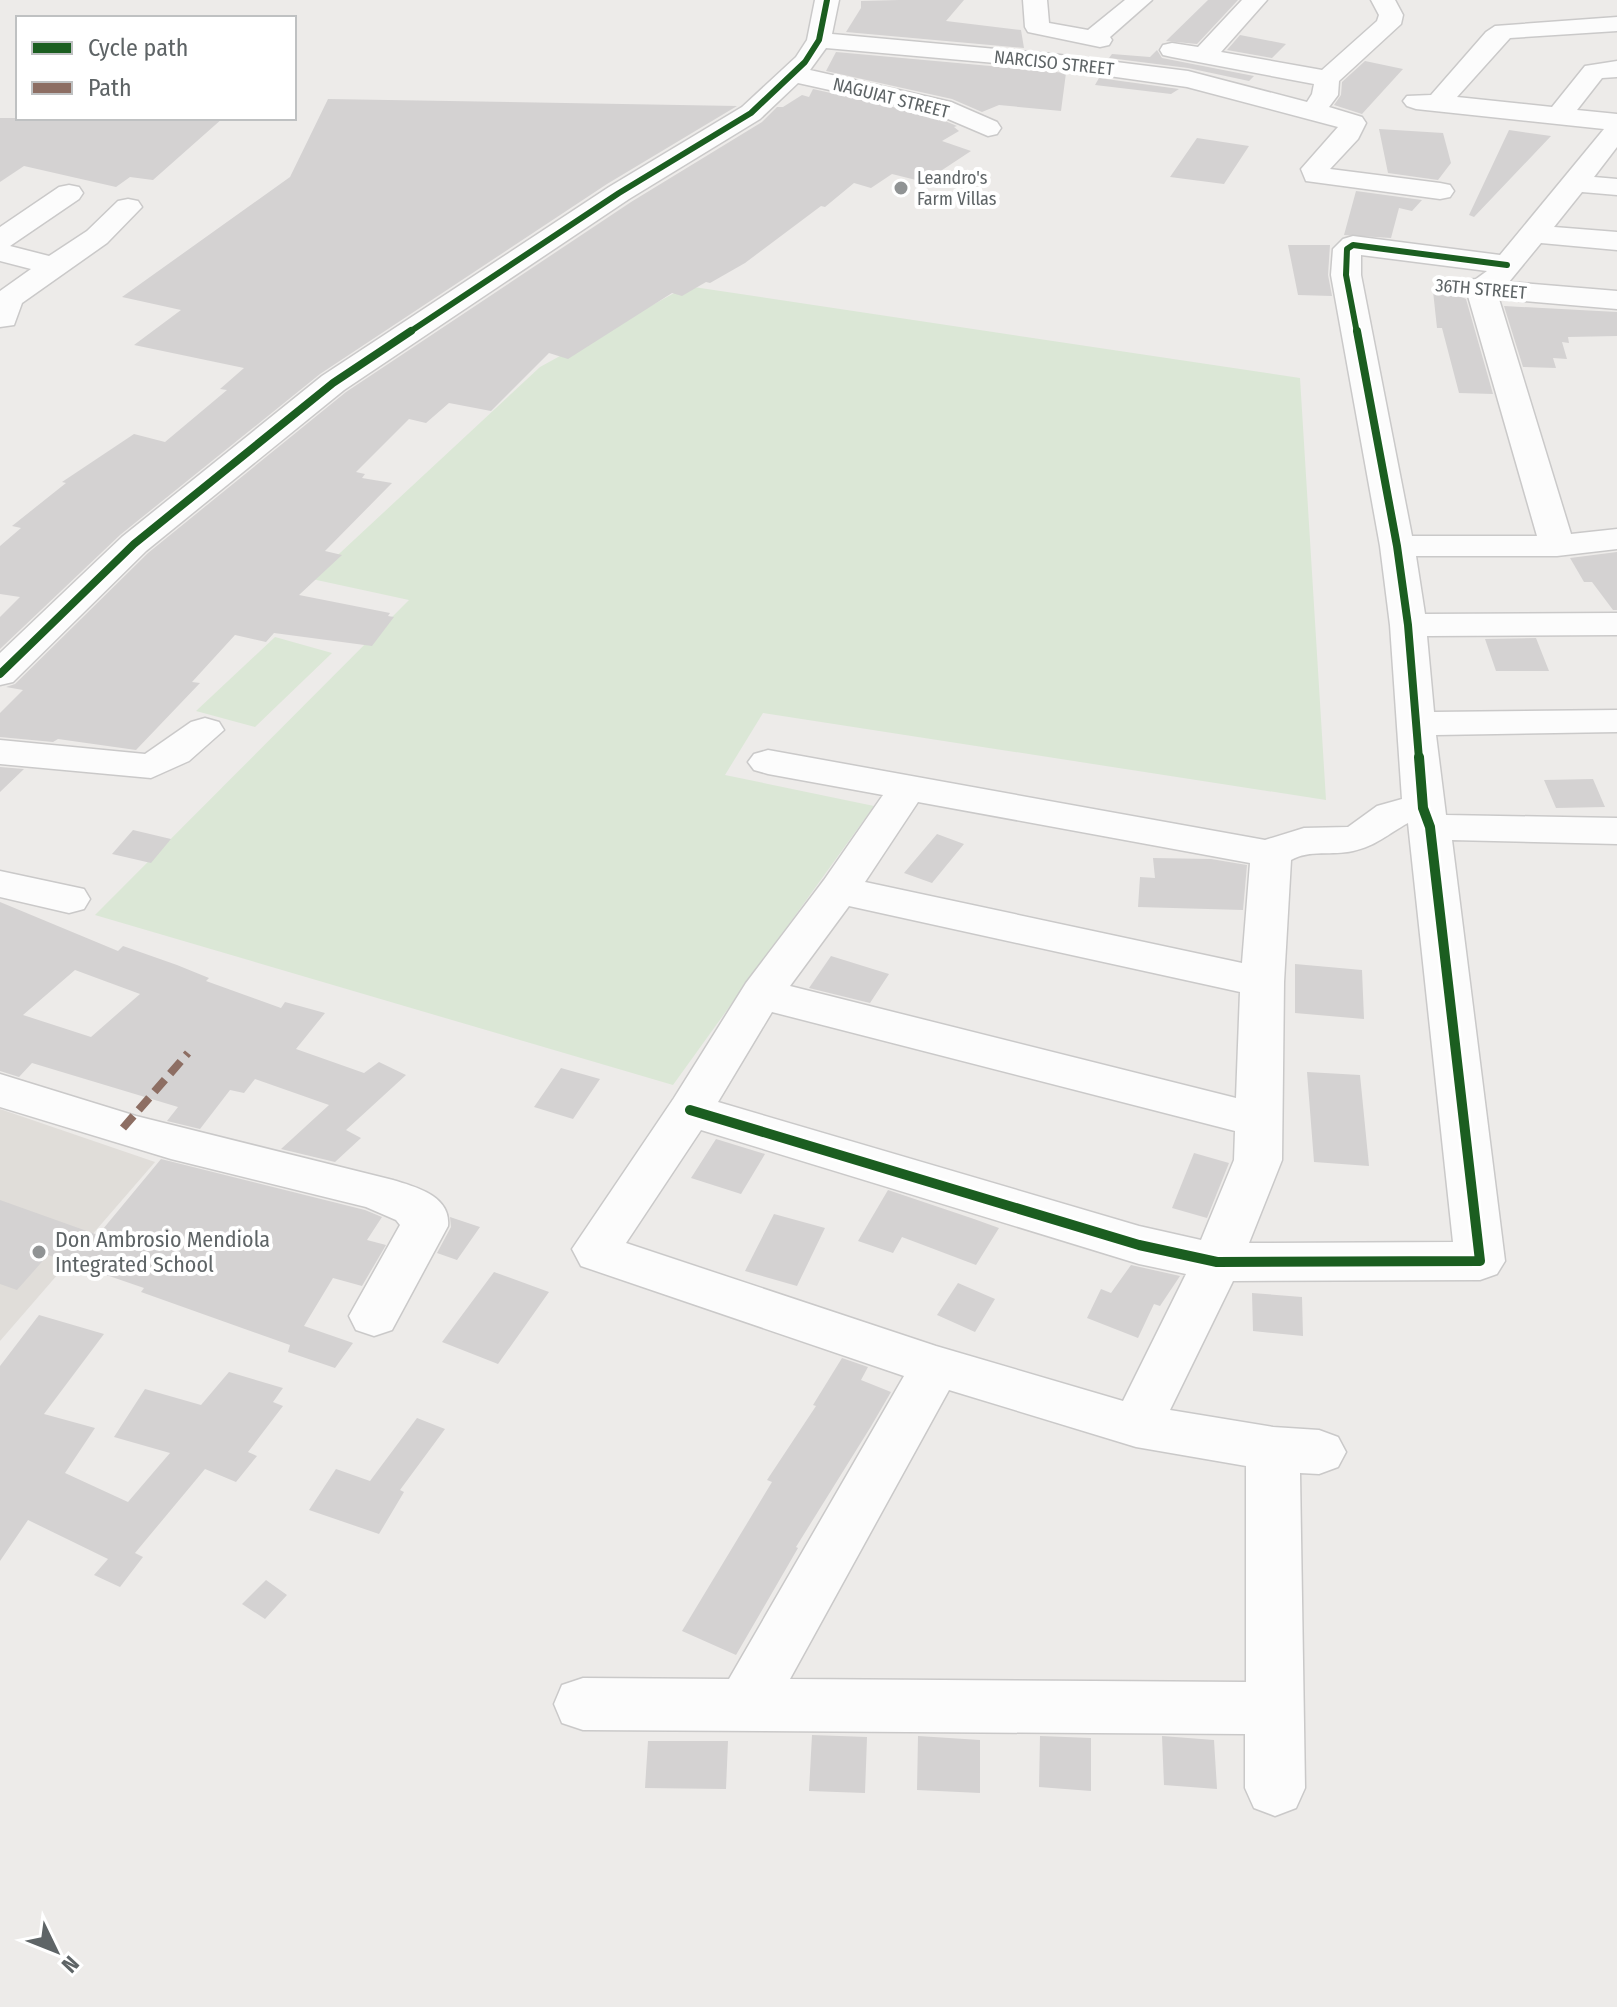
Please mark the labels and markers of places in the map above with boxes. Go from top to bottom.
place label: Leandro's Farm Villas [917,167,997,210]
marker: Leandro's Farm Villas [892,179,910,197]
place label: Don Ambrosio Mendiola Integrated School [55,1226,270,1278]
marker: Don Ambrosio Mendiola Integrated School [30,1243,48,1261]

